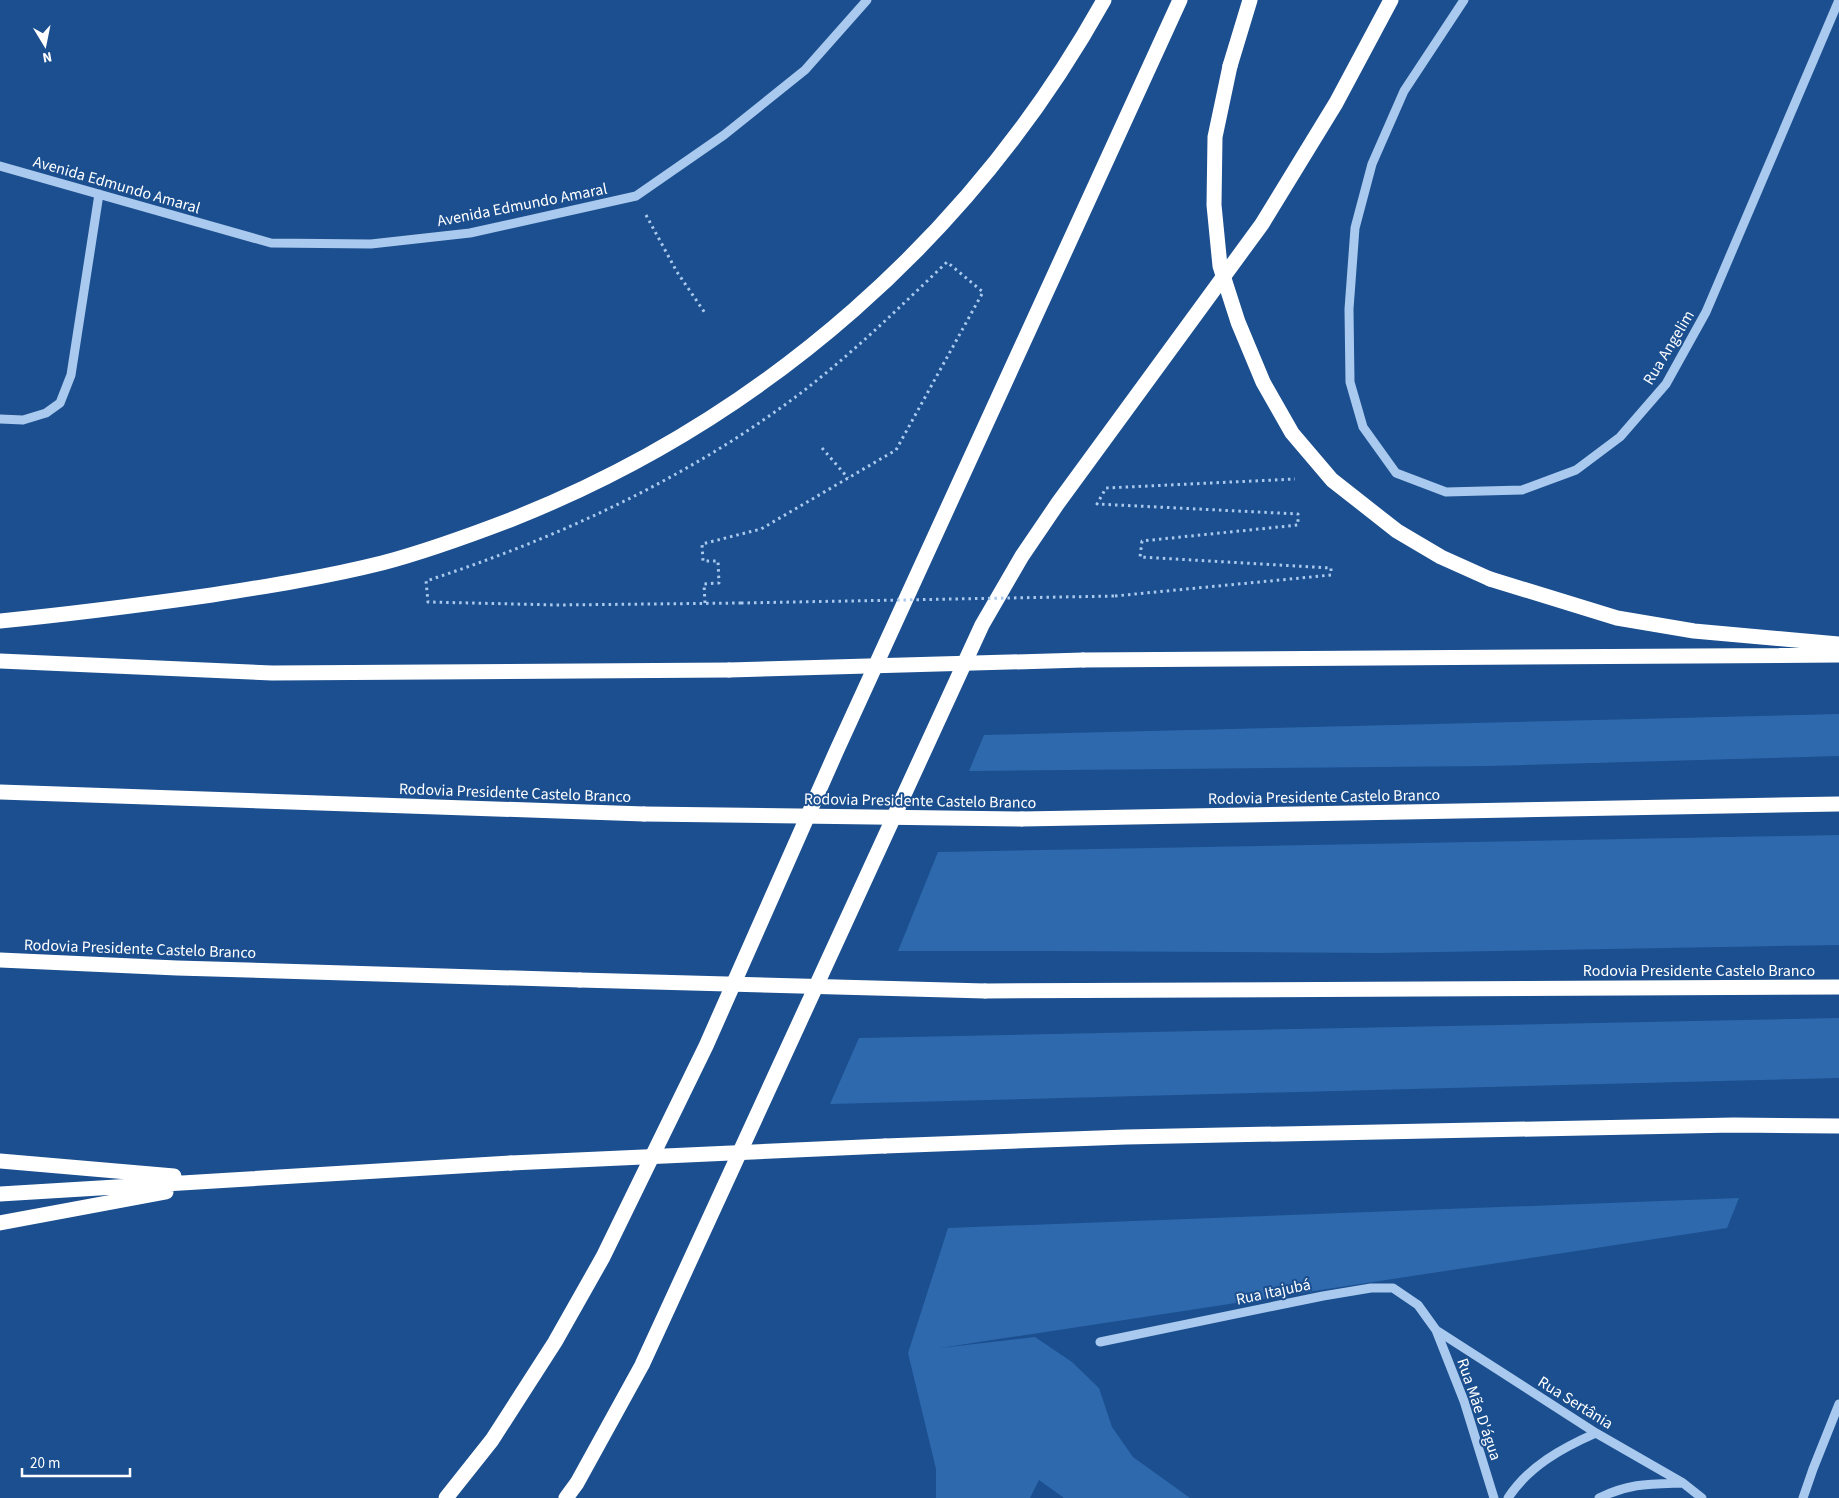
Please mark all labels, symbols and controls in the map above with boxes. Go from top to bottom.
north arrow [20,20,70,70]
text: N [41,46,53,67]
street label: Avenida Edmundo Amaral [31,151,203,219]
street label: Avenida Edmundo Amaral [435,178,609,232]
street label: Rua Angelim [1638,306,1700,389]
street label: Rodovia Presidente Castelo Branco [398,778,631,808]
street label: Rodovia Presidente Castelo Branco [1208,784,1440,810]
street label: Rodovia Presidente Castelo Branco [804,788,1036,814]
street label: Rodovia Presidente Castelo Branco [23,934,256,964]
street label: Rodovia Presidente Castelo Branco [1583,960,1815,982]
street label: Rua Itajubá [1234,1273,1313,1311]
street label: Rua Mãe D'água [1451,1355,1507,1463]
street label: Rua Sertânia [1534,1371,1617,1435]
scale bar [22,1446,130,1478]
text: 20 m [30,1453,60,1474]

